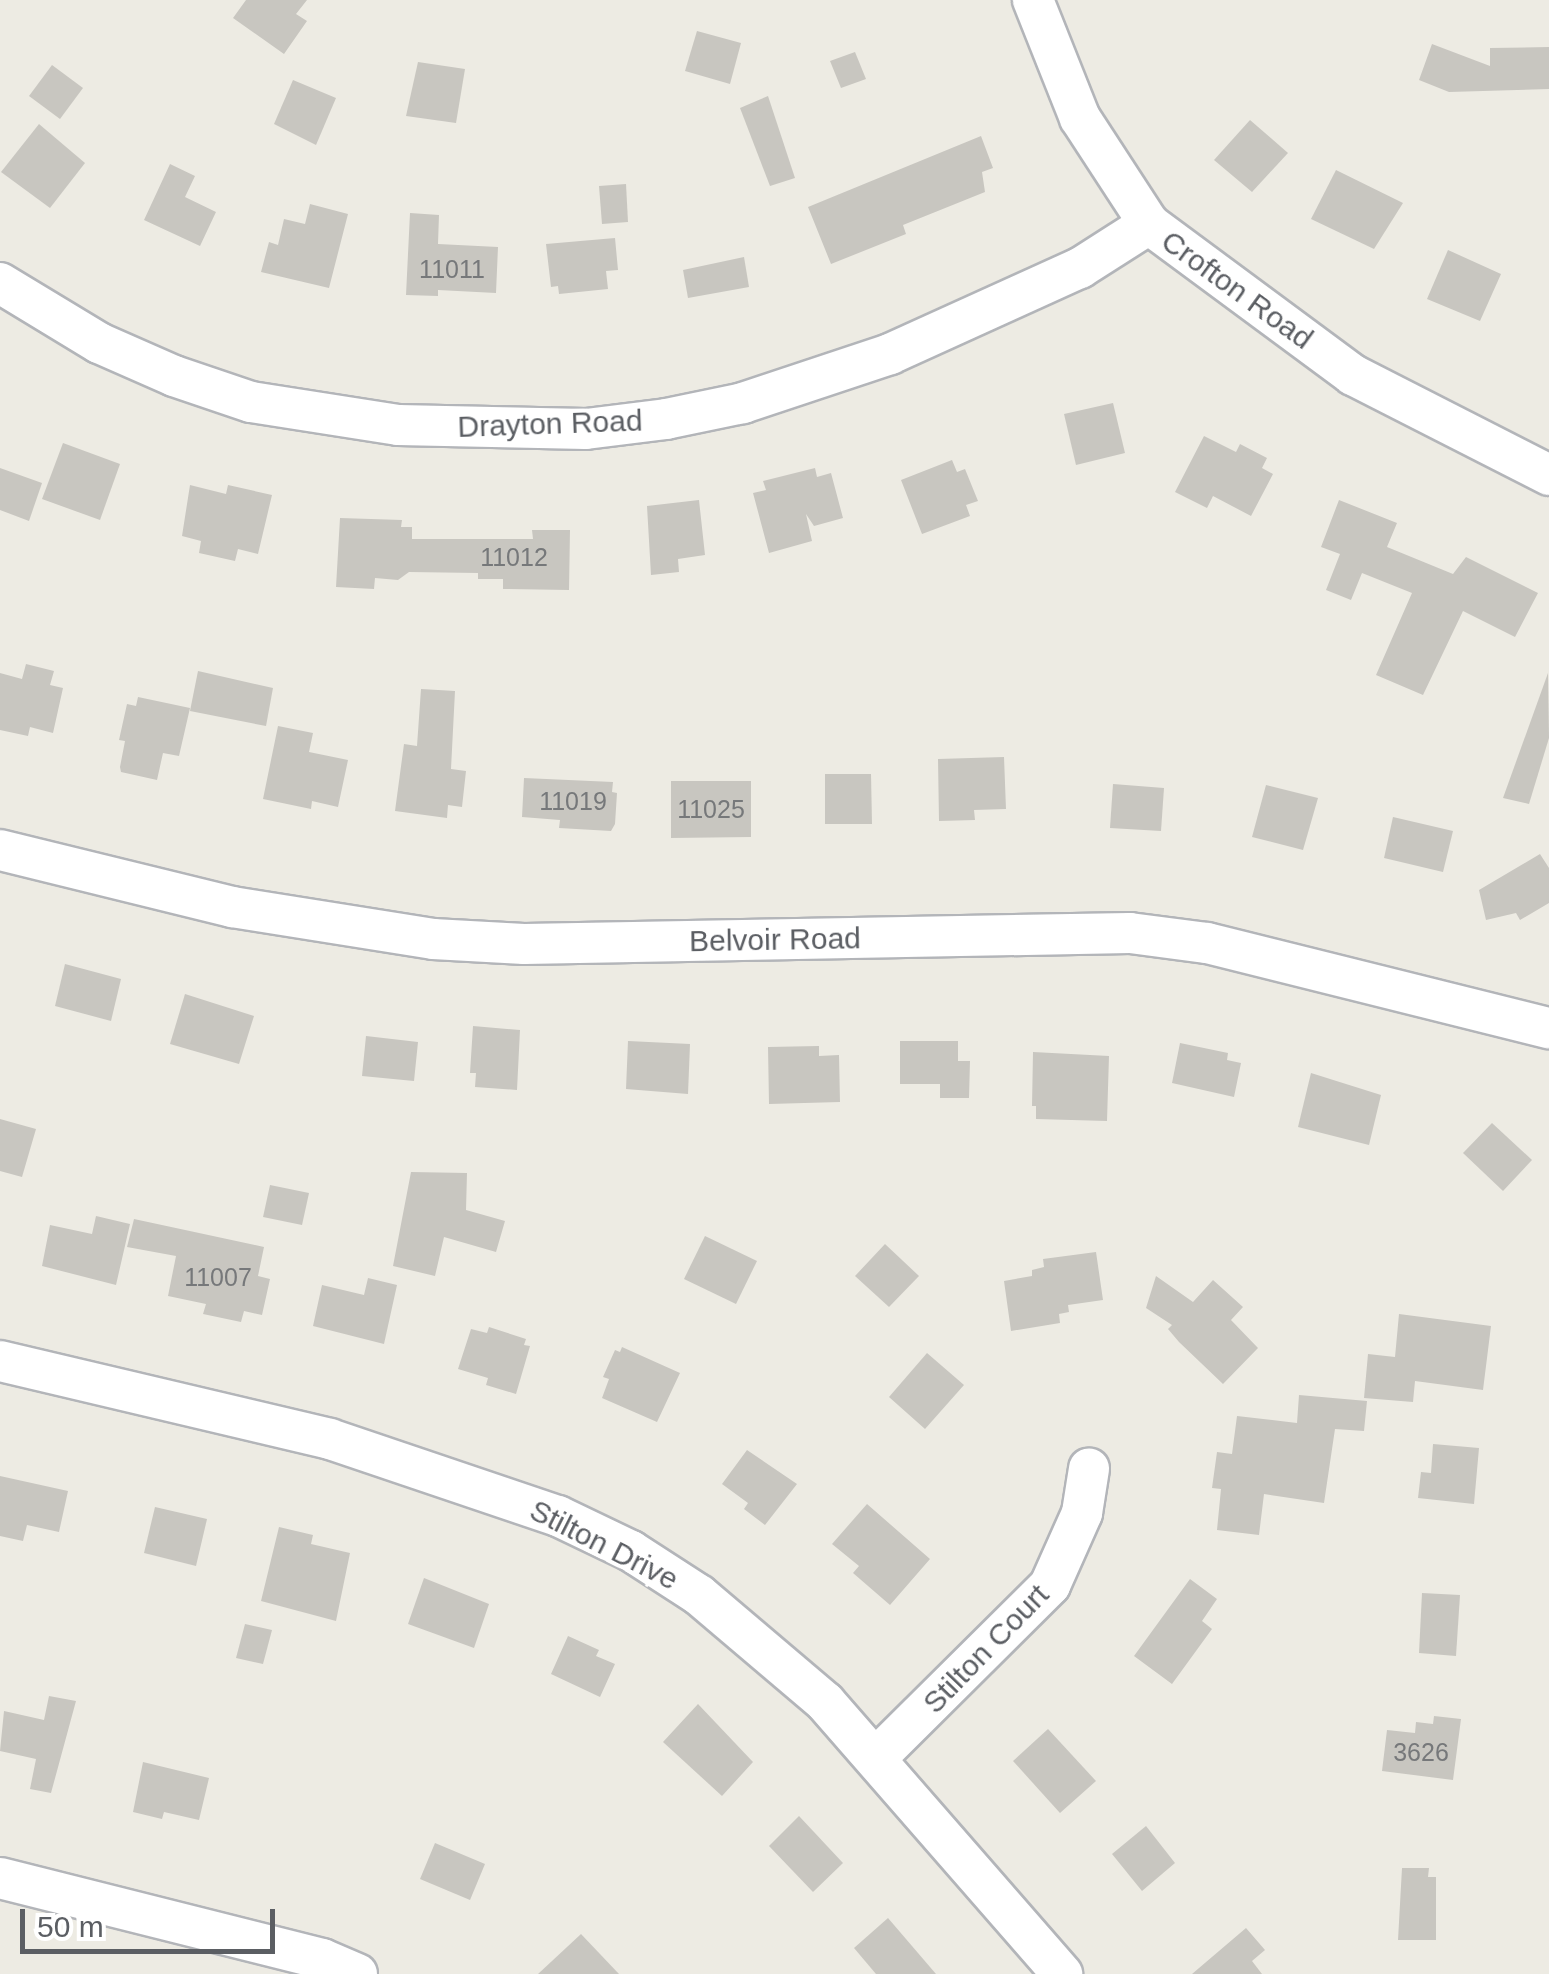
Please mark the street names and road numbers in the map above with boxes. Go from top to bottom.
street label: Crofton Road [1154,223,1320,357]
street label: Drayton Road [457,403,643,445]
street label: Belvoir Road [689,921,861,959]
street label: Stilton Drive [524,1492,684,1598]
street label: Stilton Court [916,1577,1056,1721]

